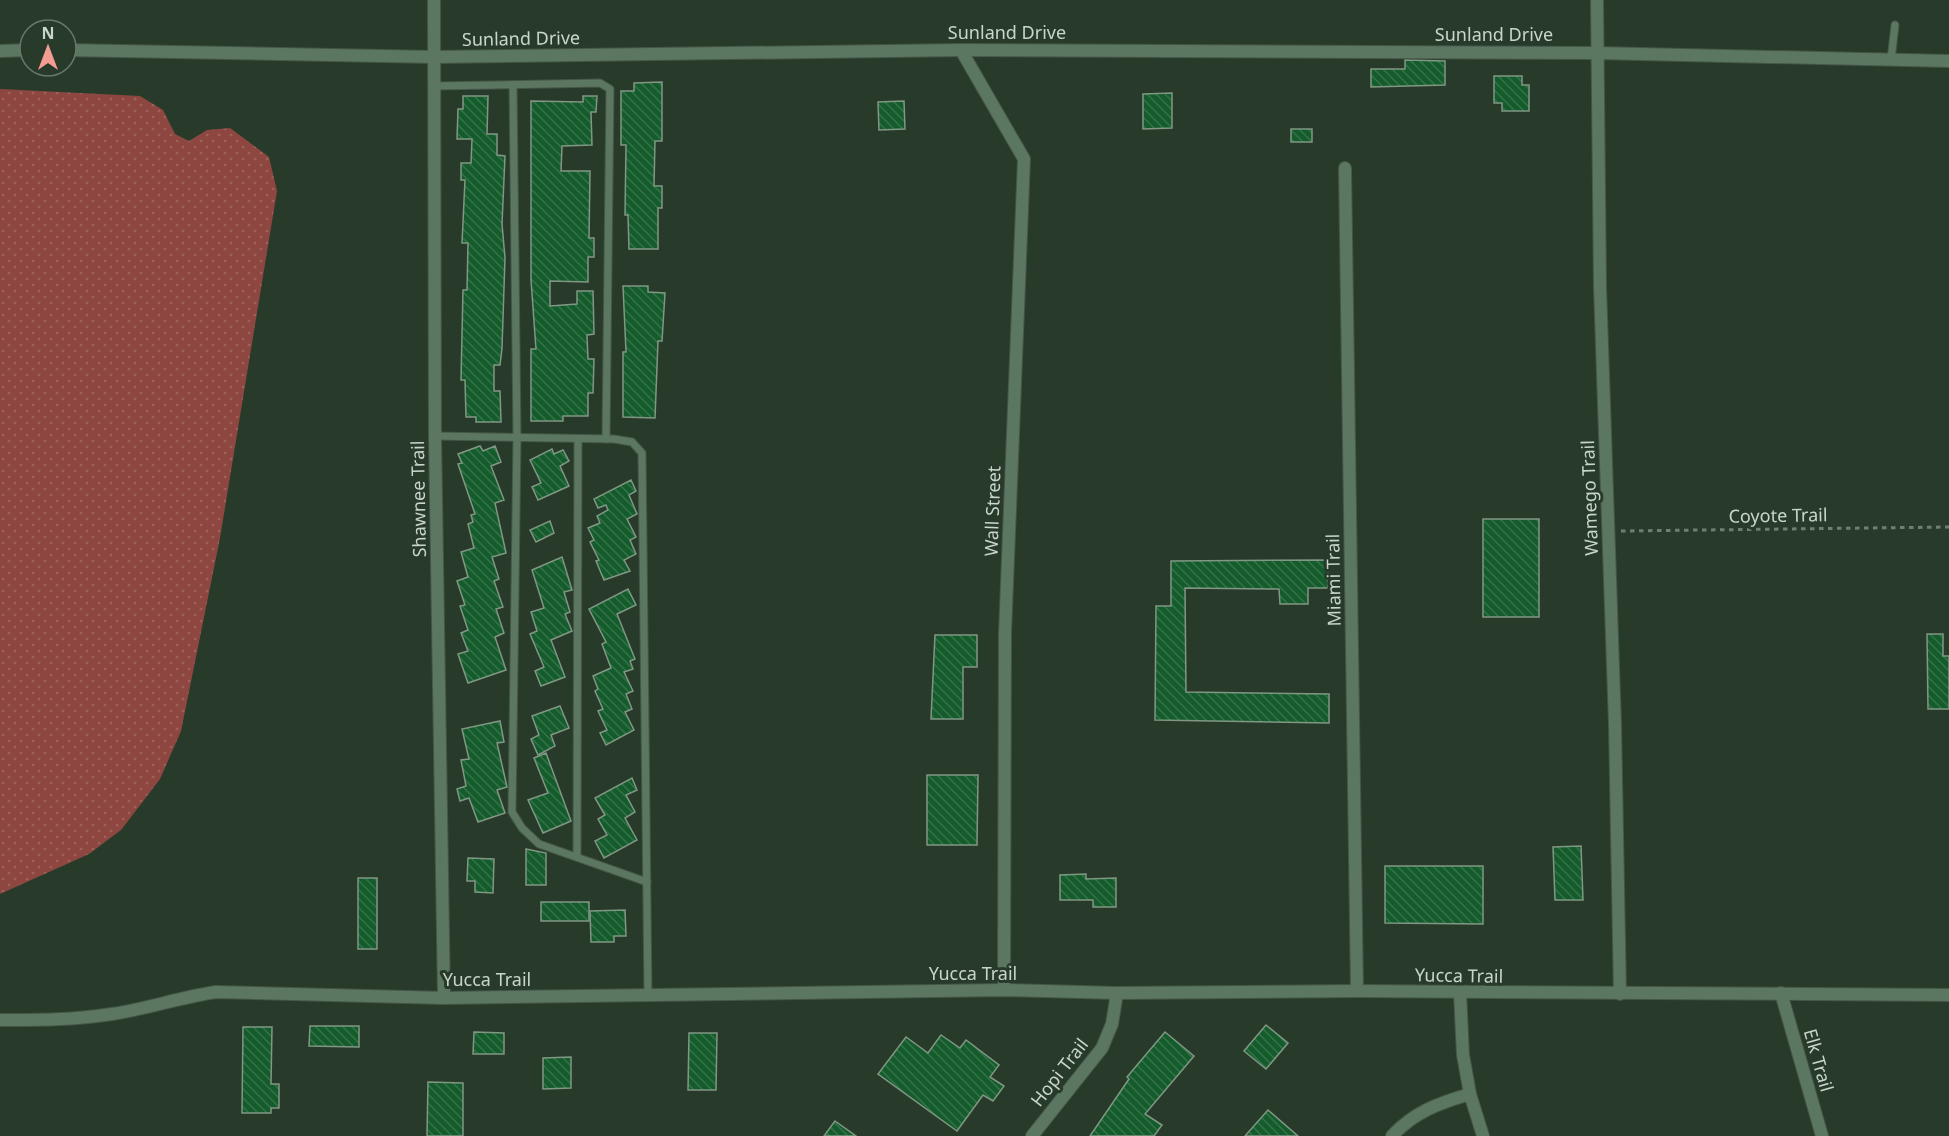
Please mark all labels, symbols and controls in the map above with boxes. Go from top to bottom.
north arrow [18,18,78,78]
street label: Sunland Drive [948,20,1066,44]
text: N [41,22,55,44]
street label: Sunland Drive [1435,22,1553,46]
street label: Sunland Drive [462,25,580,51]
street label: Shawnee Trail [405,440,431,558]
street label: Wamego Trail [1575,440,1603,556]
street label: Wall Street [978,465,1006,557]
street label: Coyote Trail [1728,502,1828,528]
street label: Miami Trail [1320,533,1346,627]
street label: Yucca Trail [929,961,1017,985]
street label: Yucca Trail [1415,962,1503,988]
street label: Yucca Trail [443,967,531,991]
street label: Elk Trail [1799,1026,1839,1094]
street label: Hopi Trail [1025,1033,1093,1111]

